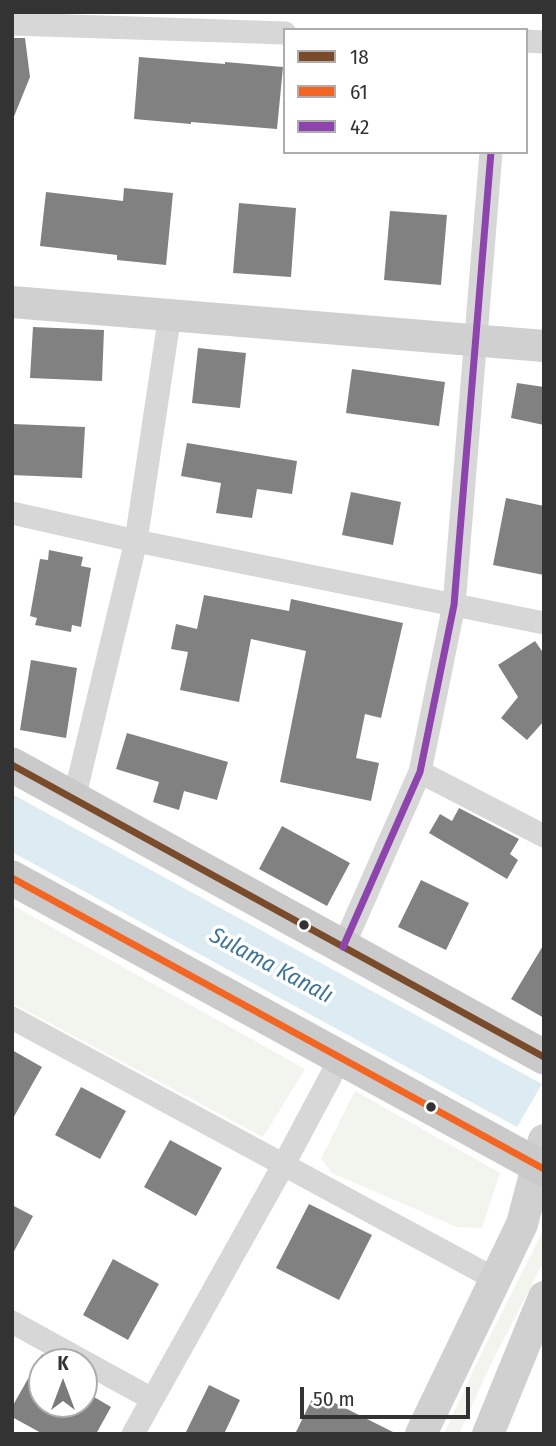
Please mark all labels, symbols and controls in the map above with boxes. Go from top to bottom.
legend [283,28,528,154]
text: 18 [350,44,369,70]
text: 61 [350,79,368,105]
text: 42 [350,114,369,140]
unlabelled marker [297,918,311,932]
water label: Sulama Kanalı [205,922,337,1010]
unlabelled marker [424,1100,438,1114]
north arrow [28,1348,98,1418]
text: K [57,1352,69,1375]
scale bar [304,1372,474,1416]
text: 50 m [313,1386,355,1412]

